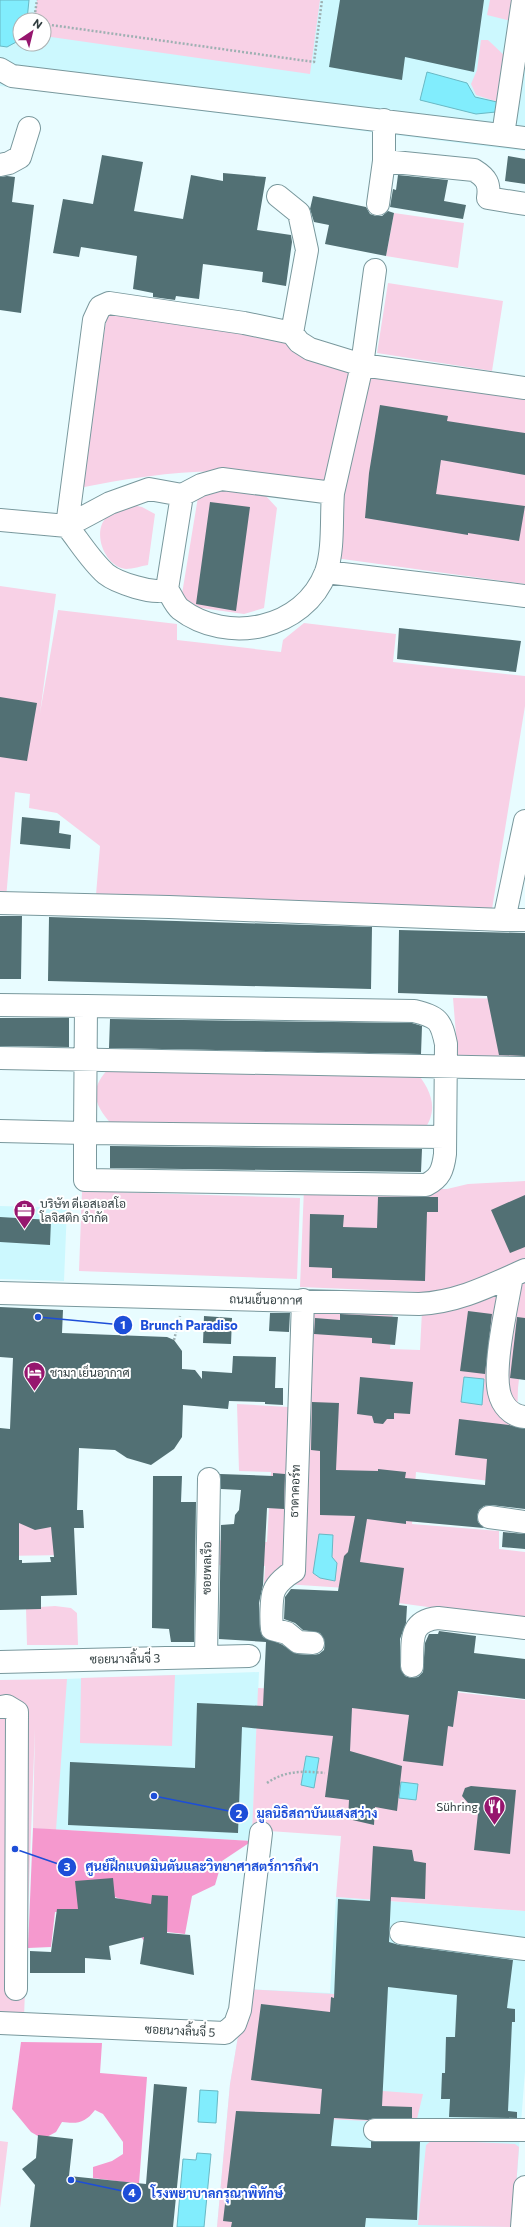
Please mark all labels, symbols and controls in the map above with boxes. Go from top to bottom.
north arrow [12,12,52,52]
text: N [31,16,45,31]
place label: บริษัท ดีเอสเอสโอ โลจิสติก จำกัด [39,1196,126,1224]
office icon: บริษัท ดีเอสเอสโอ โลจิสติก จำกัด [12,1198,38,1231]
street label: ถนนเย็นอากาศ [229,1290,303,1307]
callout: Brunch Paradiso [113,1313,246,1338]
text: 1 [120,1317,126,1331]
text: Brunch Paradiso [140,1317,238,1333]
hotel icon: ชามา เย็นอากาศ [22,1360,48,1393]
place label: ชามา เย็นอากาศ [50,1364,130,1379]
street label: ธาดาคอร์ท [286,1464,302,1518]
street label: ซอยพลเรือ [199,1541,213,1595]
street label: ซอยนางลิ้นจี่ 3 [89,1647,161,1666]
restaurant icon: Sühring [481,1794,507,1827]
place label: Sühring [436,1799,478,1813]
callout: มูลนิธิสถาบันแสงสว่าง [229,1801,385,1826]
text: มูลนิธิสถาบันแสงสว่าง [257,1805,377,1824]
text: 2 [236,1806,243,1820]
callout: ศูนย์ฝึกแบดมินตันและวิทยาศาสตร์การกีฬา [57,1854,326,1879]
text: ศูนย์ฝึกแบดมินตันและวิทยาศาสตร์การกีฬา [85,1857,319,1877]
text: 3 [64,1859,71,1873]
street label: ซอยนางลิ้นจี่ 5 [144,2018,216,2039]
callout: โรงพยาบาลกรุณาพิทักษ์ [122,2181,291,2206]
text: โรงพยาบาลกรุณาพิทักษ์ [150,2184,284,2204]
text: 4 [128,2185,136,2199]

